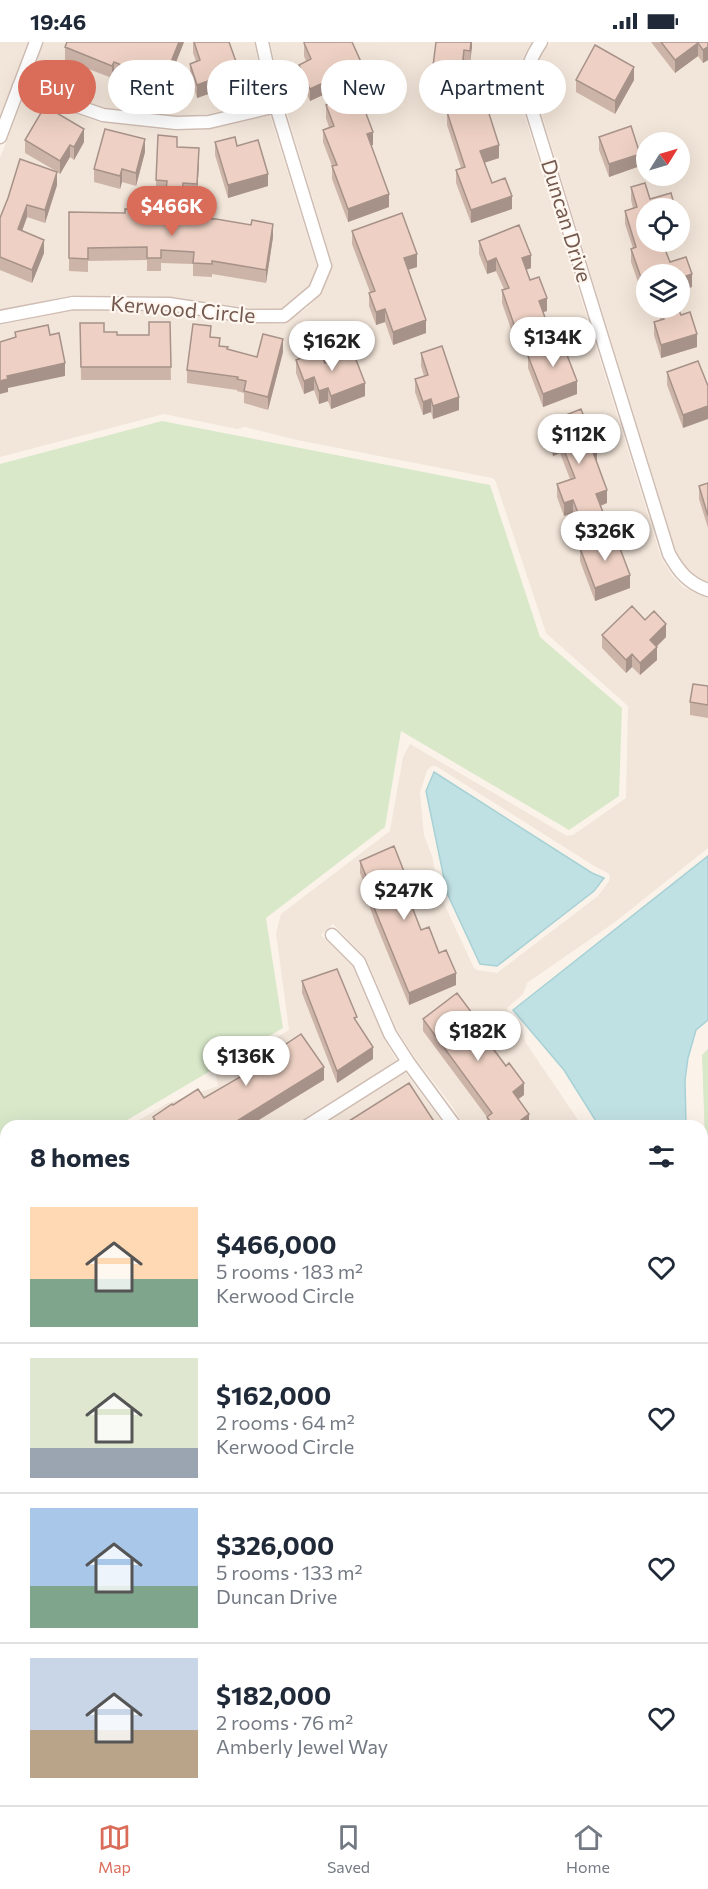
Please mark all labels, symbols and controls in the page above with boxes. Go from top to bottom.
text: 19:46 [30,8,86,35]
chip: Buy [18,60,96,114]
chip: Rent [108,60,195,114]
chip: Filters [207,60,309,114]
chip: New [321,60,407,114]
chip: Apartment [419,60,566,114]
north arrow [636,132,690,186]
map controls [636,132,690,318]
street label: Duncan Drive [537,156,598,285]
pin: $466K [130,186,214,237]
text: $466K [141,193,203,217]
button: locate [636,198,690,252]
button: layers [636,264,690,318]
street label: Kerwood Circle [110,290,256,327]
pin: $134K [511,317,595,368]
pin: $162K [290,321,374,372]
text: $134K [524,324,582,348]
text: $162K [303,328,361,352]
pin: $112K [537,414,621,465]
text: $112K [552,421,606,445]
pin: $326K [563,511,647,562]
text: $326K [575,518,635,542]
pin: $247K [362,870,446,921]
text: $247K [374,877,434,901]
pin: $182K [436,1011,520,1062]
text: $182K [449,1018,507,1042]
pin: $136K [204,1036,288,1087]
text: $136K [217,1043,275,1067]
icon: filters [645,1140,678,1173]
text: 8 homes [30,1141,130,1172]
text: $466,000 [216,1228,337,1259]
icon: home [78,1231,150,1303]
icon: heart [645,1251,678,1284]
text: 5 rooms · 183 m² [216,1259,363,1283]
text: Kerwood Circle [216,1283,354,1307]
text: $162,000 [216,1379,331,1410]
icon: home [78,1382,150,1454]
icon: heart [645,1402,678,1435]
text: 2 rooms · 64 m² [216,1410,355,1434]
text: Kerwood Circle [216,1434,354,1458]
text: $326,000 [216,1529,334,1560]
icon: home [78,1532,150,1604]
icon: heart [645,1552,678,1585]
text: 5 rooms · 133 m² [216,1560,362,1584]
text: Duncan Drive [216,1584,337,1608]
text: $182,000 [216,1679,331,1710]
icon: home [78,1682,150,1754]
icon: heart [645,1702,678,1735]
text: 2 rooms · 76 m² [216,1710,353,1734]
text: Amberly Jewel Way [216,1734,388,1758]
tab: Map [98,1821,131,1876]
tab: Saved [327,1821,370,1876]
tab: Home [566,1821,610,1876]

